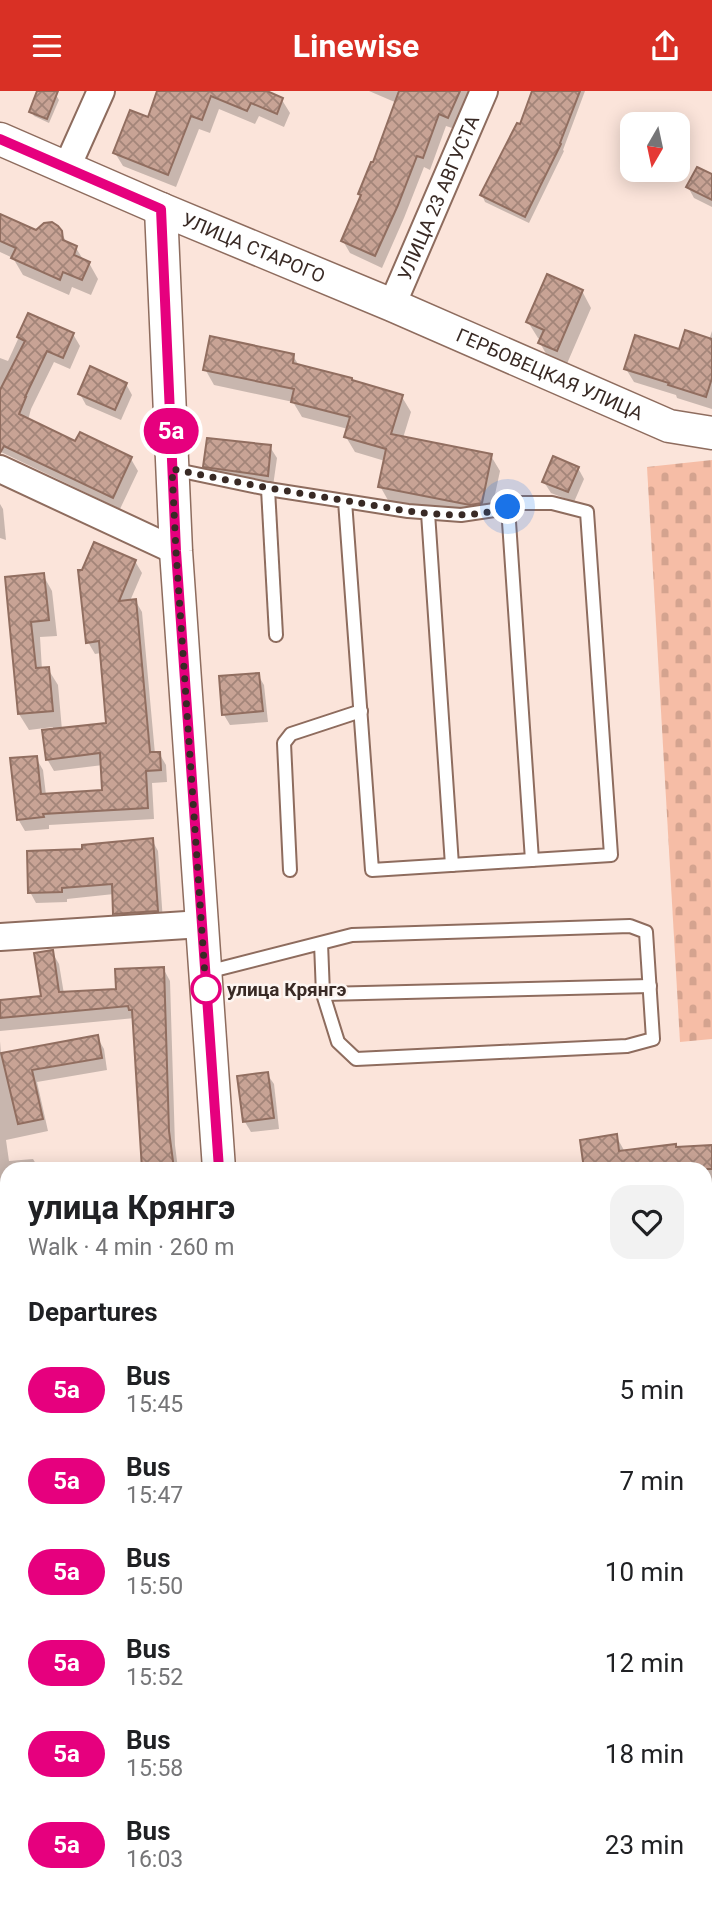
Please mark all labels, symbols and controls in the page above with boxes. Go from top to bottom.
icon: menu [28,27,66,65]
text: Linewise [293,27,419,65]
icon: share [646,27,684,65]
street label: УЛИЦА 23 АВГУСТА [393,111,484,284]
north arrow [620,112,690,182]
map controls [620,112,690,182]
street label: УЛИЦА СТАРОГО [179,208,329,288]
street label: ГЕРБОВЕЦКАЯ УЛИЦА [453,323,647,425]
line badge: 5а [140,408,202,454]
text: 5а [158,417,184,445]
your location [490,489,525,524]
marker: улица Крянгэ [191,974,221,1004]
place label: улица Крянгэ [227,978,346,1001]
button: heart [610,1185,684,1259]
text: улица Крянгэ [28,1188,235,1227]
text: Walk · 4 min · 260 m [28,1234,234,1261]
text: Departures [28,1297,158,1327]
text: Bus [126,1361,171,1391]
text: 5 min [619,1375,684,1405]
text: 5а [53,1376,80,1404]
text: 15:45 [126,1391,183,1418]
text: Bus [126,1452,171,1482]
text: 7 min [619,1466,684,1496]
text: 5а [53,1467,80,1495]
text: 15:47 [126,1482,183,1509]
text: Bus [126,1543,171,1573]
text: 10 min [605,1557,684,1587]
text: 5а [53,1558,80,1586]
text: 15:50 [126,1573,183,1600]
text: Bus [126,1634,171,1664]
text: 12 min [605,1648,684,1678]
text: 5а [53,1649,80,1677]
text: 15:52 [126,1664,183,1691]
text: Bus [126,1725,171,1755]
text: 18 min [605,1739,684,1769]
text: 5а [53,1740,80,1768]
text: 15:58 [126,1755,183,1782]
text: Bus [126,1816,171,1846]
text: 23 min [605,1830,684,1860]
text: 5а [53,1831,80,1859]
text: 16:03 [126,1846,183,1873]

